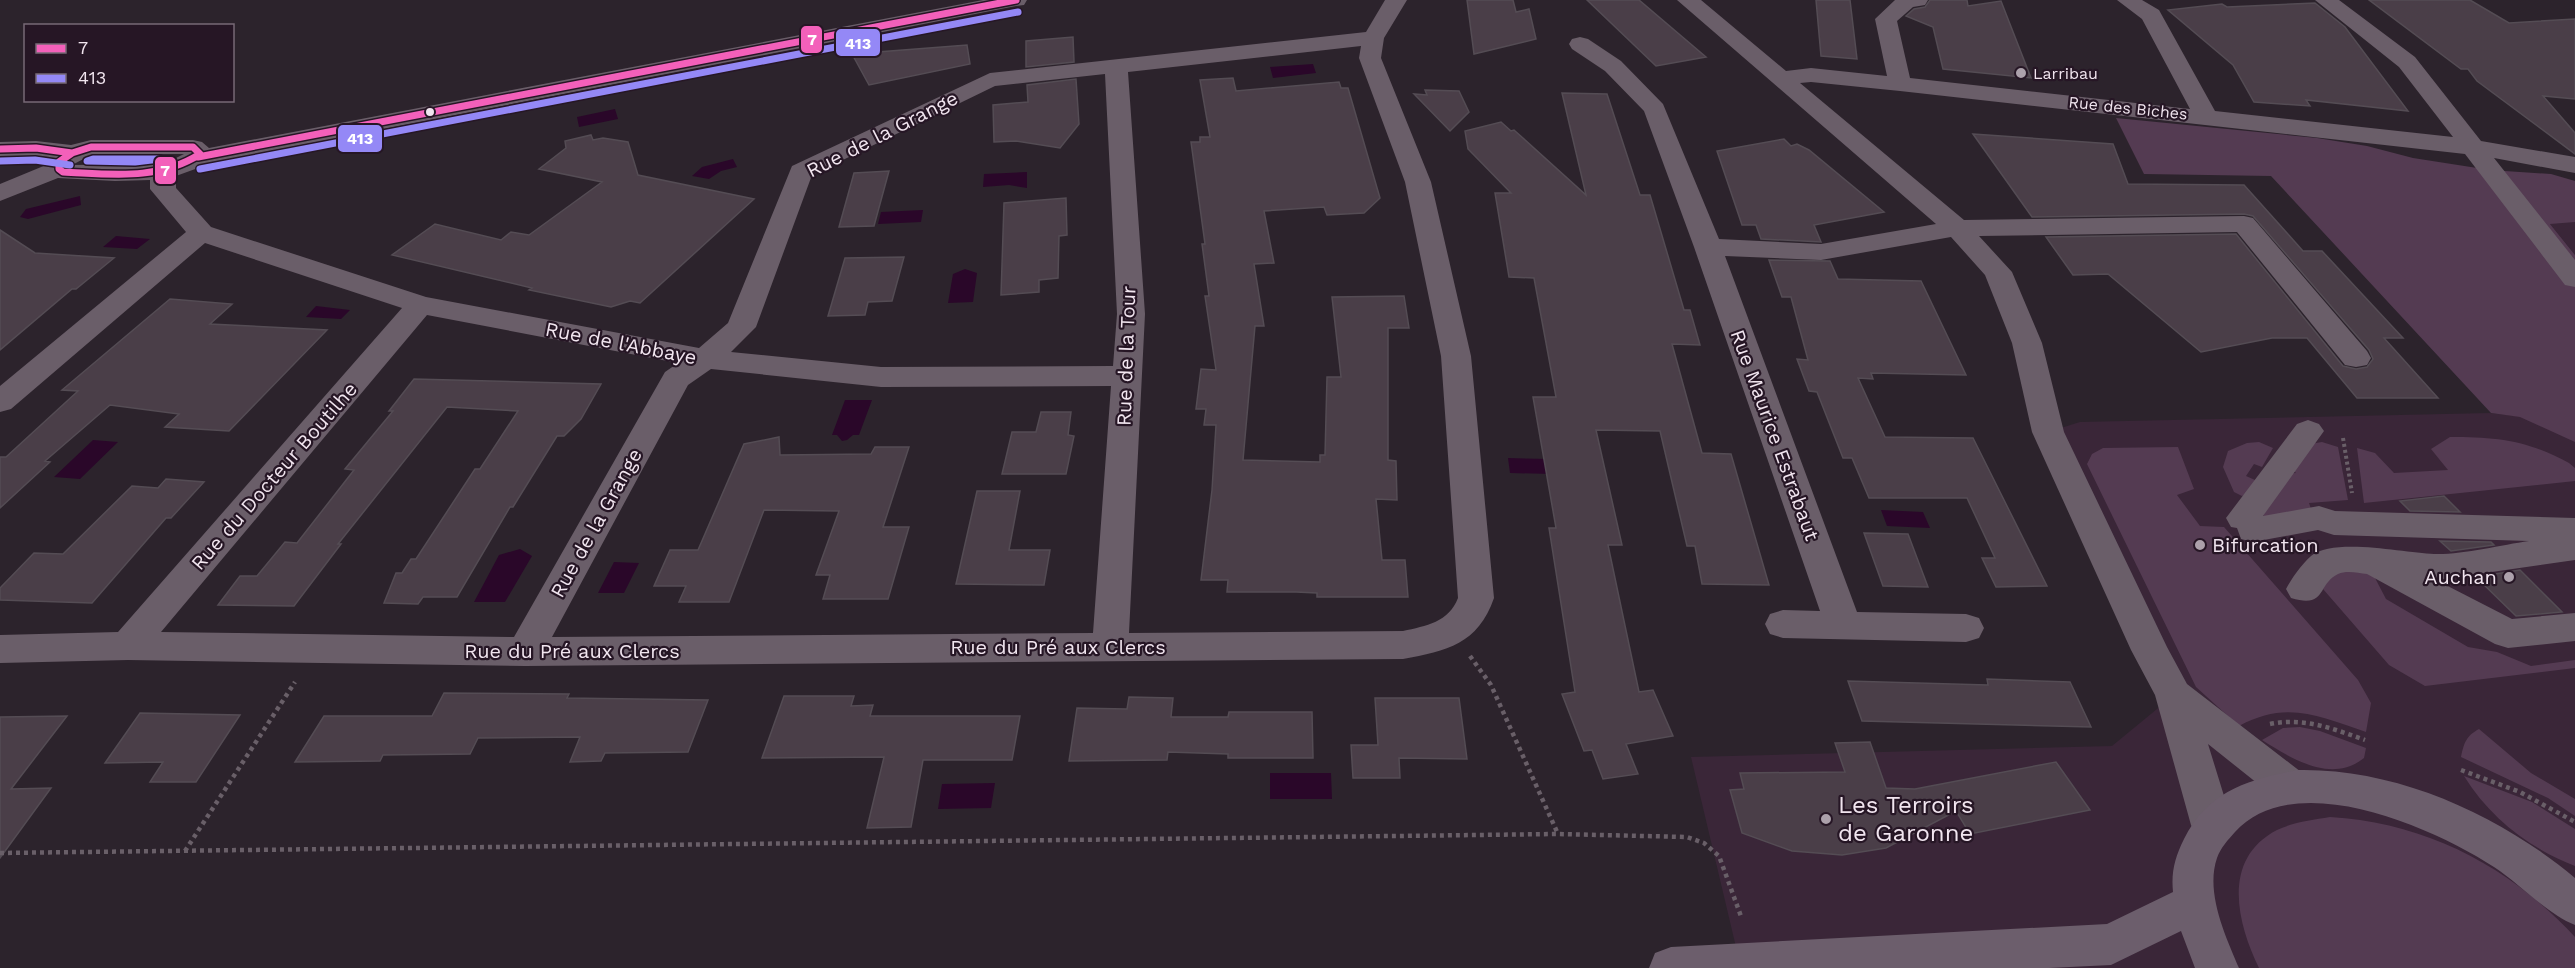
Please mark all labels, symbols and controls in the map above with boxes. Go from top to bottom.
legend [24,24,234,102]
line badge: 7 [800,25,823,54]
line badge: 413 [835,28,881,57]
text: 7 [807,30,817,49]
text: 413 [845,34,871,53]
text: 7 [78,37,88,58]
place label: Larribau [2033,64,2098,83]
marker: Larribau [2014,66,2028,80]
text: 413 [78,67,106,88]
street label: Rue de la Grange [802,85,962,183]
street label: Rue des Biches [2068,92,2188,124]
unlabelled marker [424,106,436,118]
line badge: 413 [337,124,383,153]
text: 413 [347,129,373,148]
line badge: 7 [154,156,177,185]
text: 7 [160,161,170,180]
street label: Rue de la Tour [1112,285,1140,427]
street label: Rue de l'Abbaye [543,317,699,369]
street label: Rue Maurice Estrabaut [1726,326,1825,544]
street label: Rue du Docteur Boutilhe [186,377,362,575]
street label: Rue de la Grange [545,444,647,602]
place label: Bifurcation [2212,533,2319,557]
marker: Bifurcation [2193,538,2207,552]
place label: Auchan [2424,565,2497,589]
marker: Auchan [2502,570,2516,584]
street label: Rue du Pré aux Clercs [950,635,1166,659]
street label: Rue du Pré aux Clercs [464,639,680,663]
place label: Les Terroirs de Garonne [1838,791,1974,847]
marker: Les Terroirs de Garonne [1819,812,1833,826]

